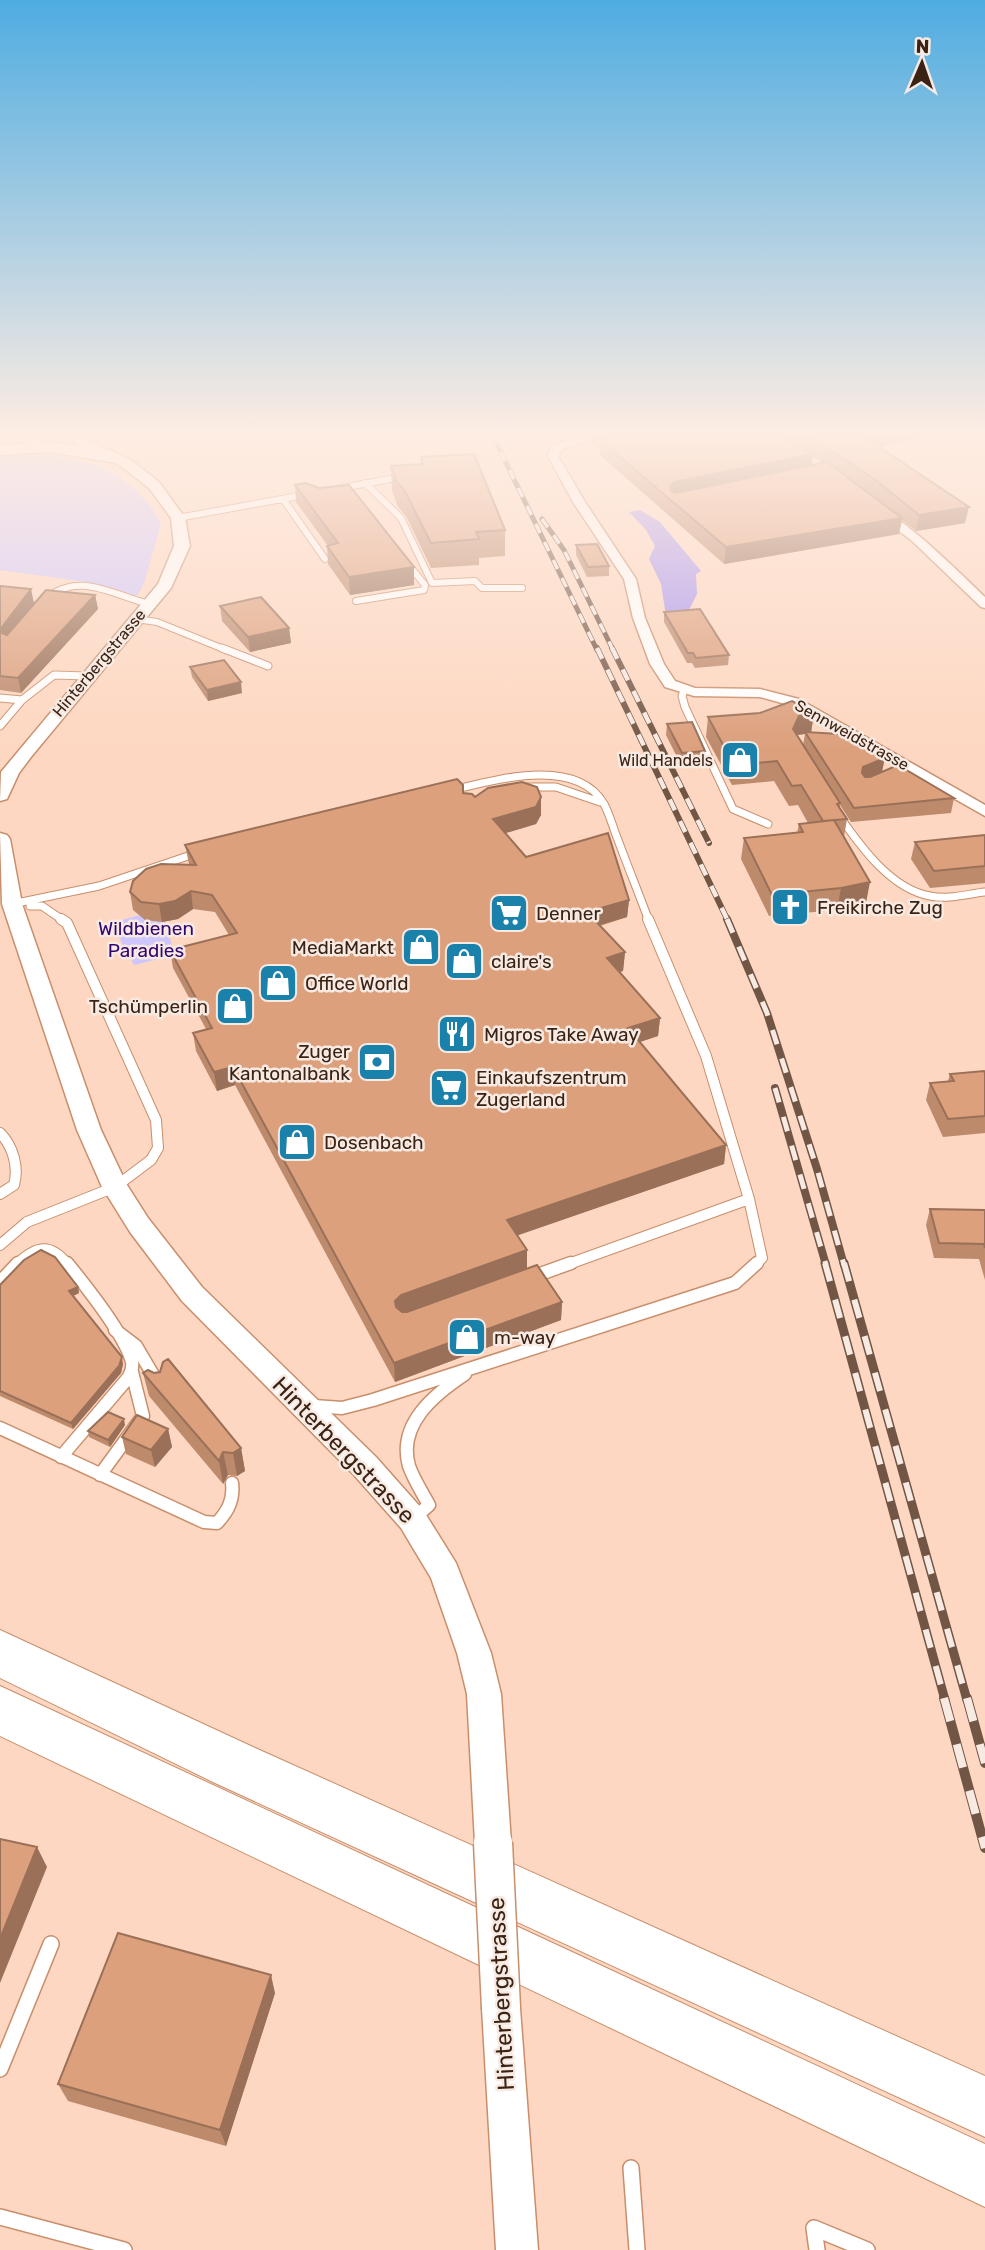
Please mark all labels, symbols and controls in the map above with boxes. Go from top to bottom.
north arrow [887,28,957,98]
text: N [915,35,930,58]
street label: Hinterbergstrasse [48,605,150,721]
street label: Sennweidstrasse [792,696,912,774]
shop icon: Wild Handels [719,739,761,781]
place label: Wild Handels [619,751,713,770]
church icon: Freikirche Zug [769,886,811,928]
supermarket icon: Denner [488,892,530,934]
place label: Freikirche Zug [817,896,943,919]
place label: Denner [536,902,601,925]
park label: Wildbienen Paradies [98,917,194,962]
shop icon: MediaMarkt [400,926,442,968]
place label: MediaMarkt [292,936,395,959]
shop icon: claire's [443,940,485,982]
place label: claire's [491,950,552,973]
shop icon: Office World [257,962,299,1004]
place label: Office World [305,972,408,995]
shop icon: Tschümperlin [214,985,256,1027]
place label: Tschümperlin [89,995,208,1018]
restaurant icon: Migros Take Away [436,1013,478,1055]
place label: Migros Take Away [484,1023,639,1046]
place label: Zuger Kantonalbank [229,1040,351,1085]
bank icon: Zuger Kantonalbank [356,1041,398,1083]
place label: Einkaufszentrum Zugerland [476,1066,627,1111]
supermarket icon: Einkaufszentrum Zugerland [428,1067,470,1109]
shop icon: Dosenbach [276,1121,318,1163]
place label: Dosenbach [324,1131,424,1154]
shop icon: m-way [446,1316,488,1358]
place label: m-way [494,1326,556,1349]
street label: Hinterbergstrasse [267,1371,421,1529]
street label: Hinterbergstrasse [482,1897,520,2091]

